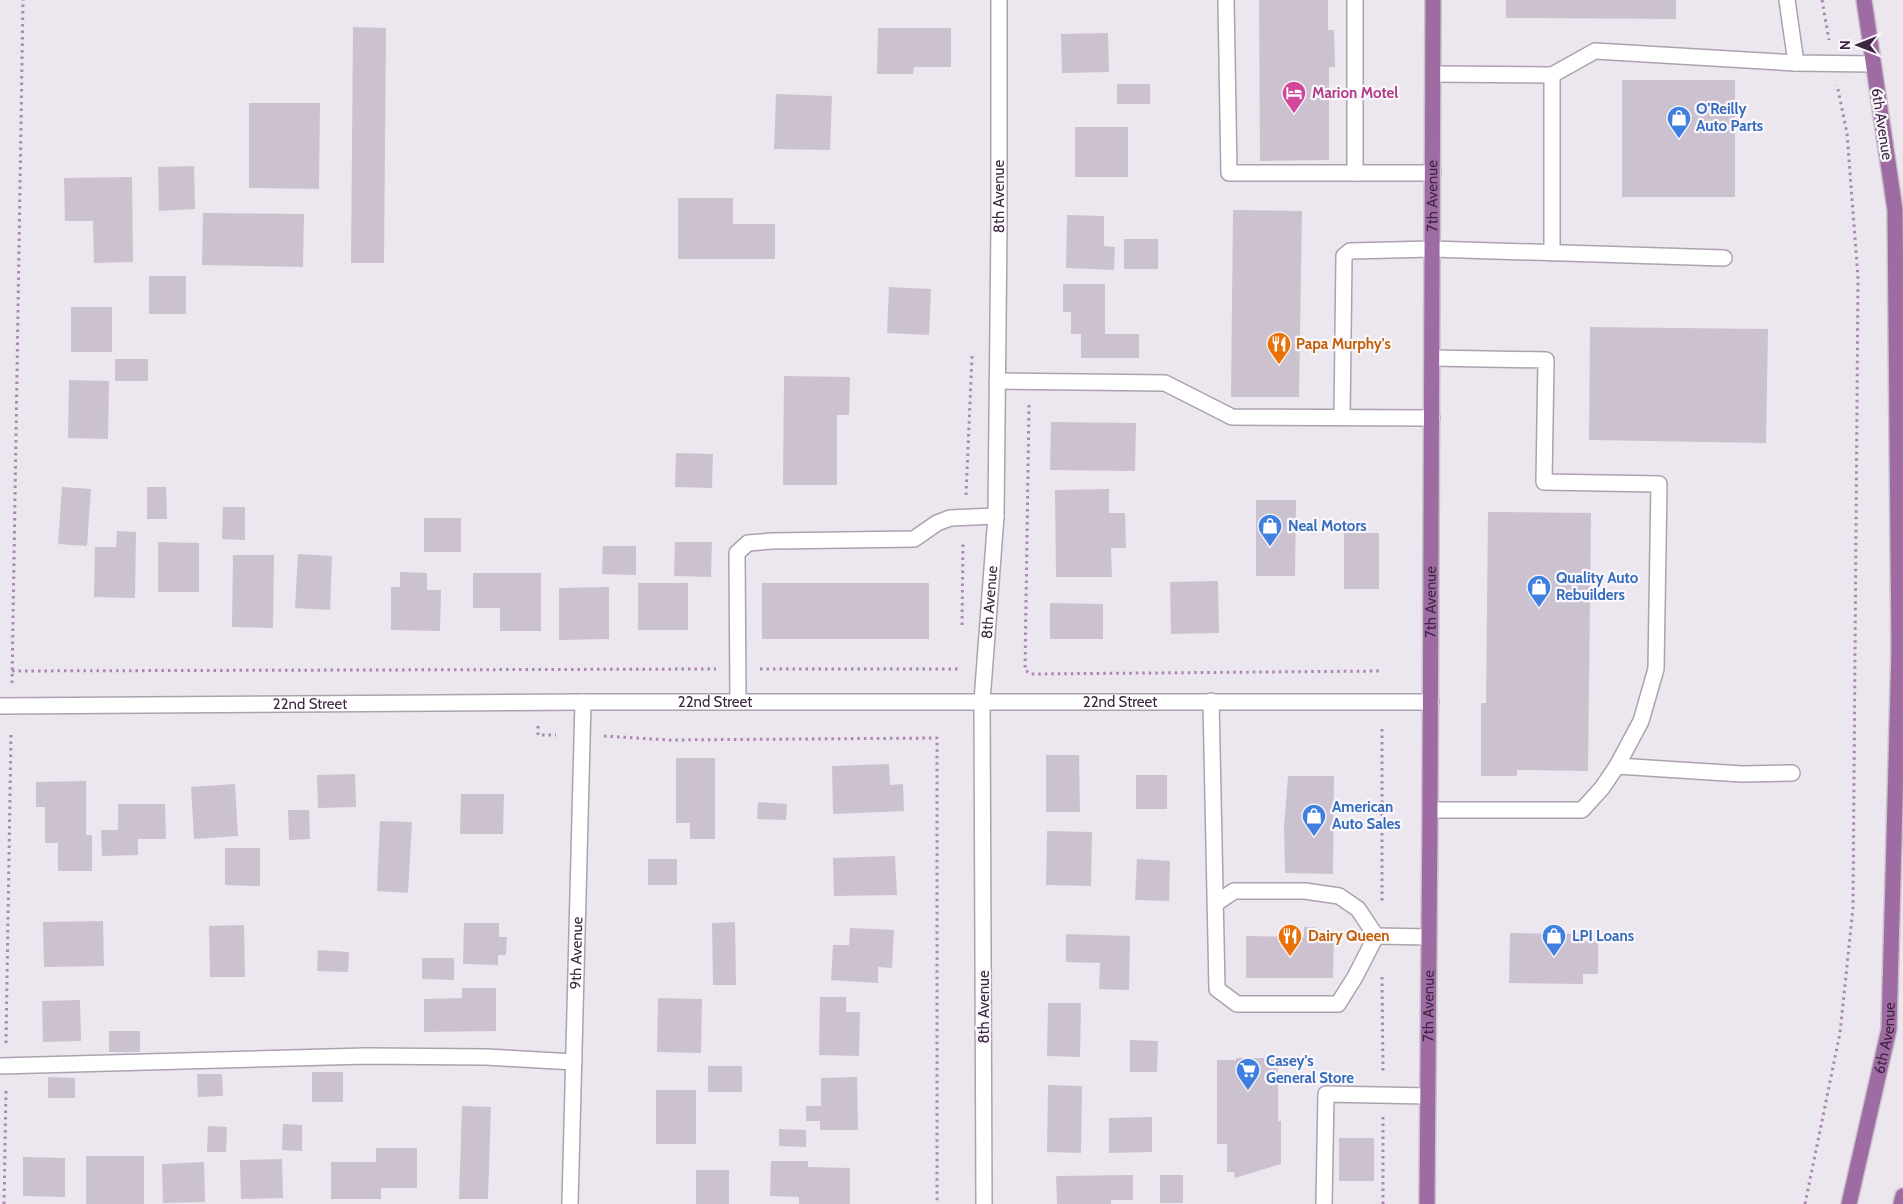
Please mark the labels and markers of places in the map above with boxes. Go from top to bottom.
hotel icon: Marion Motel [1281,80,1307,114]
place label: Marion Motel [1312,84,1398,102]
place label: O'Reilly Auto Parts [1696,100,1763,135]
shop icon: O'Reilly Auto Parts [1666,105,1692,139]
restaurant icon: Papa Murphy's [1266,331,1292,365]
place label: Papa Murphy's [1296,335,1391,353]
shop icon: Neal Motors [1257,513,1283,547]
place label: Neal Motors [1288,517,1367,535]
place label: Quality Auto Rebuilders [1556,569,1639,604]
shop icon: Quality Auto Rebuilders [1526,574,1552,608]
place label: American Auto Sales [1332,798,1401,833]
shop icon: American Auto Sales [1301,803,1327,837]
restaurant icon: Dairy Queen [1277,923,1303,957]
shop icon: LPI Loans [1541,923,1567,957]
place label: Dairy Queen [1308,927,1389,945]
place label: LPI Loans [1572,927,1634,945]
place label: Casey's General Store [1266,1052,1354,1087]
supermarket icon: Casey's General Store [1235,1057,1261,1091]

